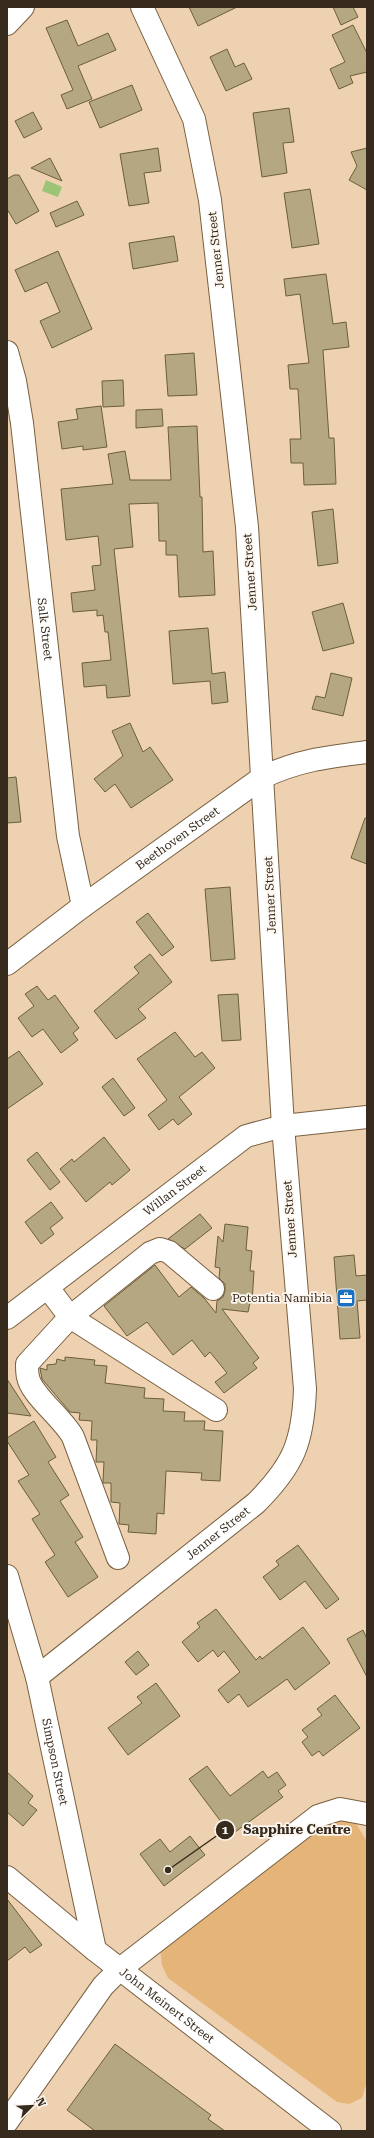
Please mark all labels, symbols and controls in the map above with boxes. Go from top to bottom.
street label: Jenner Street [205,210,227,289]
street label: Jenner Street [240,532,260,611]
street label: Salk Street [35,597,55,662]
street label: Beethoven Street [133,803,222,873]
street label: Jenner Street [261,855,279,934]
street label: Willan Street [141,1162,209,1219]
street label: Jenner Street [280,1179,300,1258]
office icon: Potentia Namibia [335,1287,357,1309]
place label: Potentia Namibia [232,1291,332,1305]
street label: Jenner Street [183,1503,253,1563]
street label: Simpson Street [39,1717,71,1807]
callout: Sapphire Centre [215,1817,359,1842]
text: Sapphire Centre [243,1822,351,1837]
text: 1 [222,1823,229,1837]
street label: John Meinert Street [117,1964,217,2046]
north arrow [12,2086,52,2126]
text: N [33,2096,49,2109]

